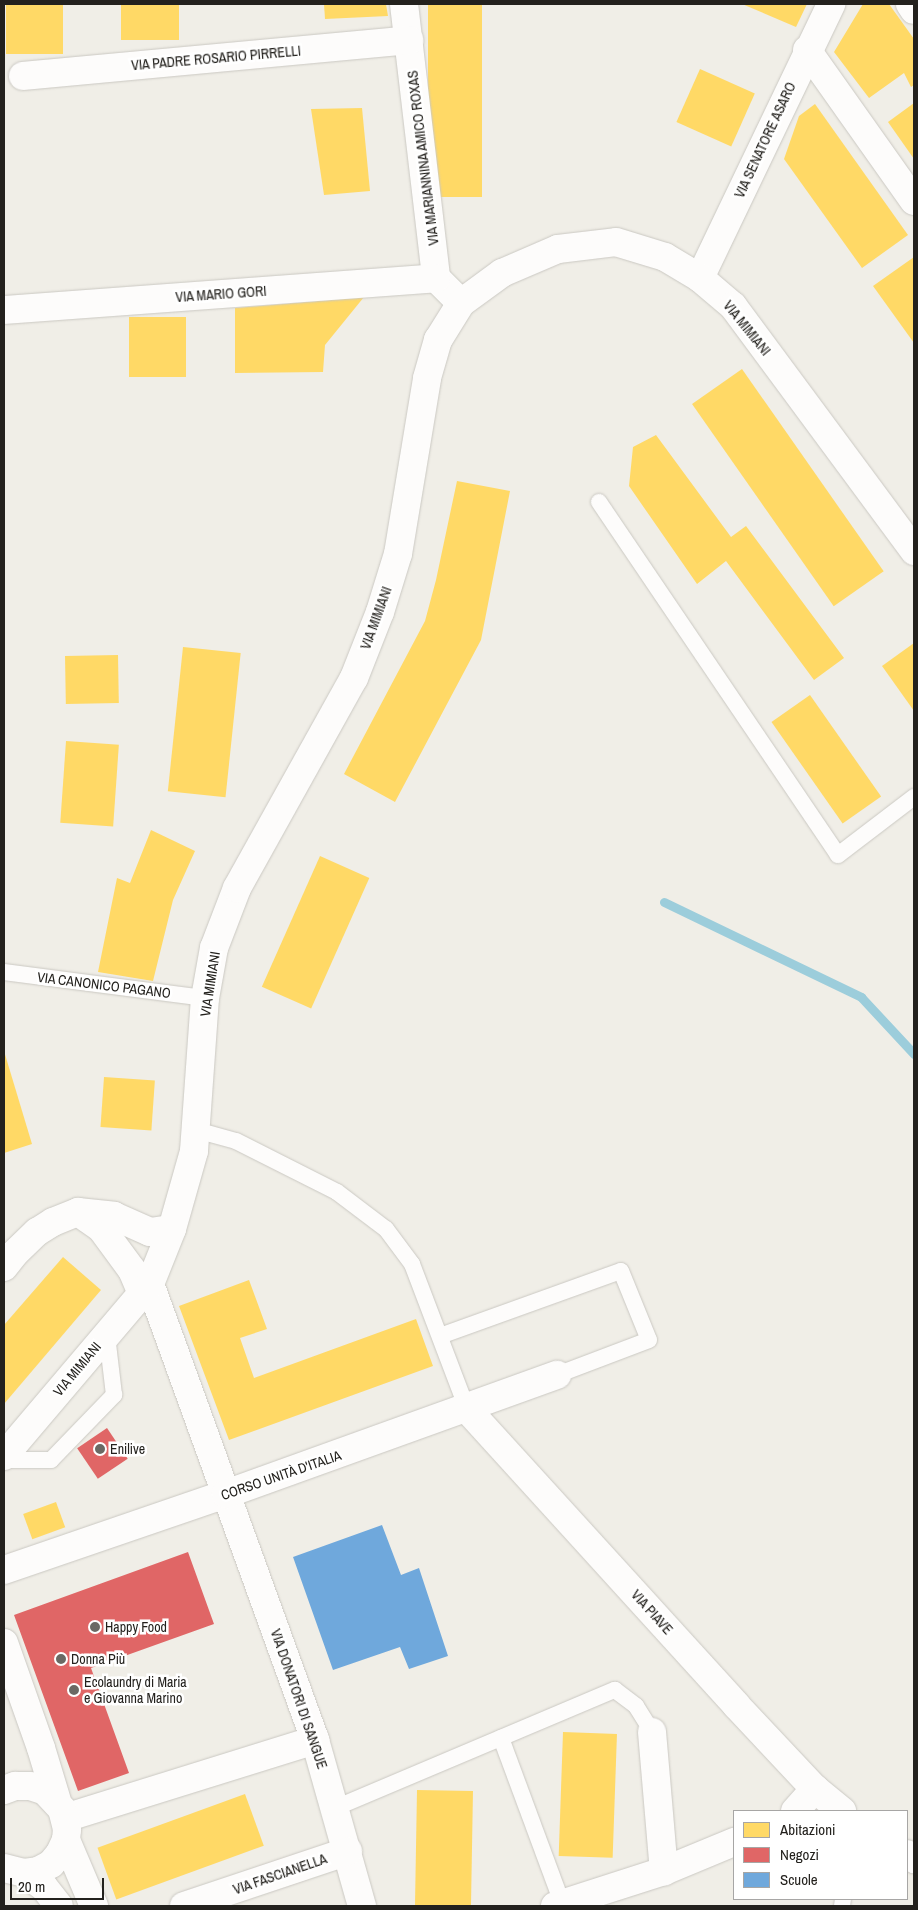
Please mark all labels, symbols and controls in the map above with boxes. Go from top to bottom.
street label: VIA PADRE ROSARIO PIRRELLI [130,42,302,74]
street label: VIA MARIANNINA AMICO ROXAS [404,69,442,247]
street label: VIA SENATORE ASARO [731,79,799,201]
street label: VIA MARIO GORI [175,282,267,306]
street label: VIA MIMIANI [720,297,774,359]
street label: VIA MIMIANI [357,584,395,652]
street label: VIA MIMIANI [197,950,223,1018]
street label: VIA CANONICO PAGANO [36,968,172,1002]
street label: VIA MIMIANI [49,1338,105,1400]
place label: Enilive [110,1441,145,1457]
marker: Enilive [94,1443,106,1455]
street label: CORSO UNITÀ D'ITALIA [218,1446,344,1504]
street label: VIA PIAVE [627,1586,677,1638]
place label: Happy Food [105,1619,167,1635]
marker: Happy Food [89,1621,101,1633]
street label: VIA DONATORI DI SANGUE [267,1626,331,1772]
place label: Donna Più [71,1651,125,1667]
marker: Donna Più [55,1653,67,1665]
place label: Ecolaundry di Maria e Giovanna Marino [84,1674,187,1706]
marker: Ecolaundry di Maria e Giovanna Marino [68,1684,80,1696]
legend [733,1810,908,1900]
text: Abitazioni [780,1819,835,1840]
text: Negozi [780,1844,819,1865]
street label: VIA FASCIANELLA [231,1850,329,1898]
scale bar [12,1868,106,1900]
text: Scuole [780,1869,818,1890]
text: 20 m [18,1876,45,1897]

